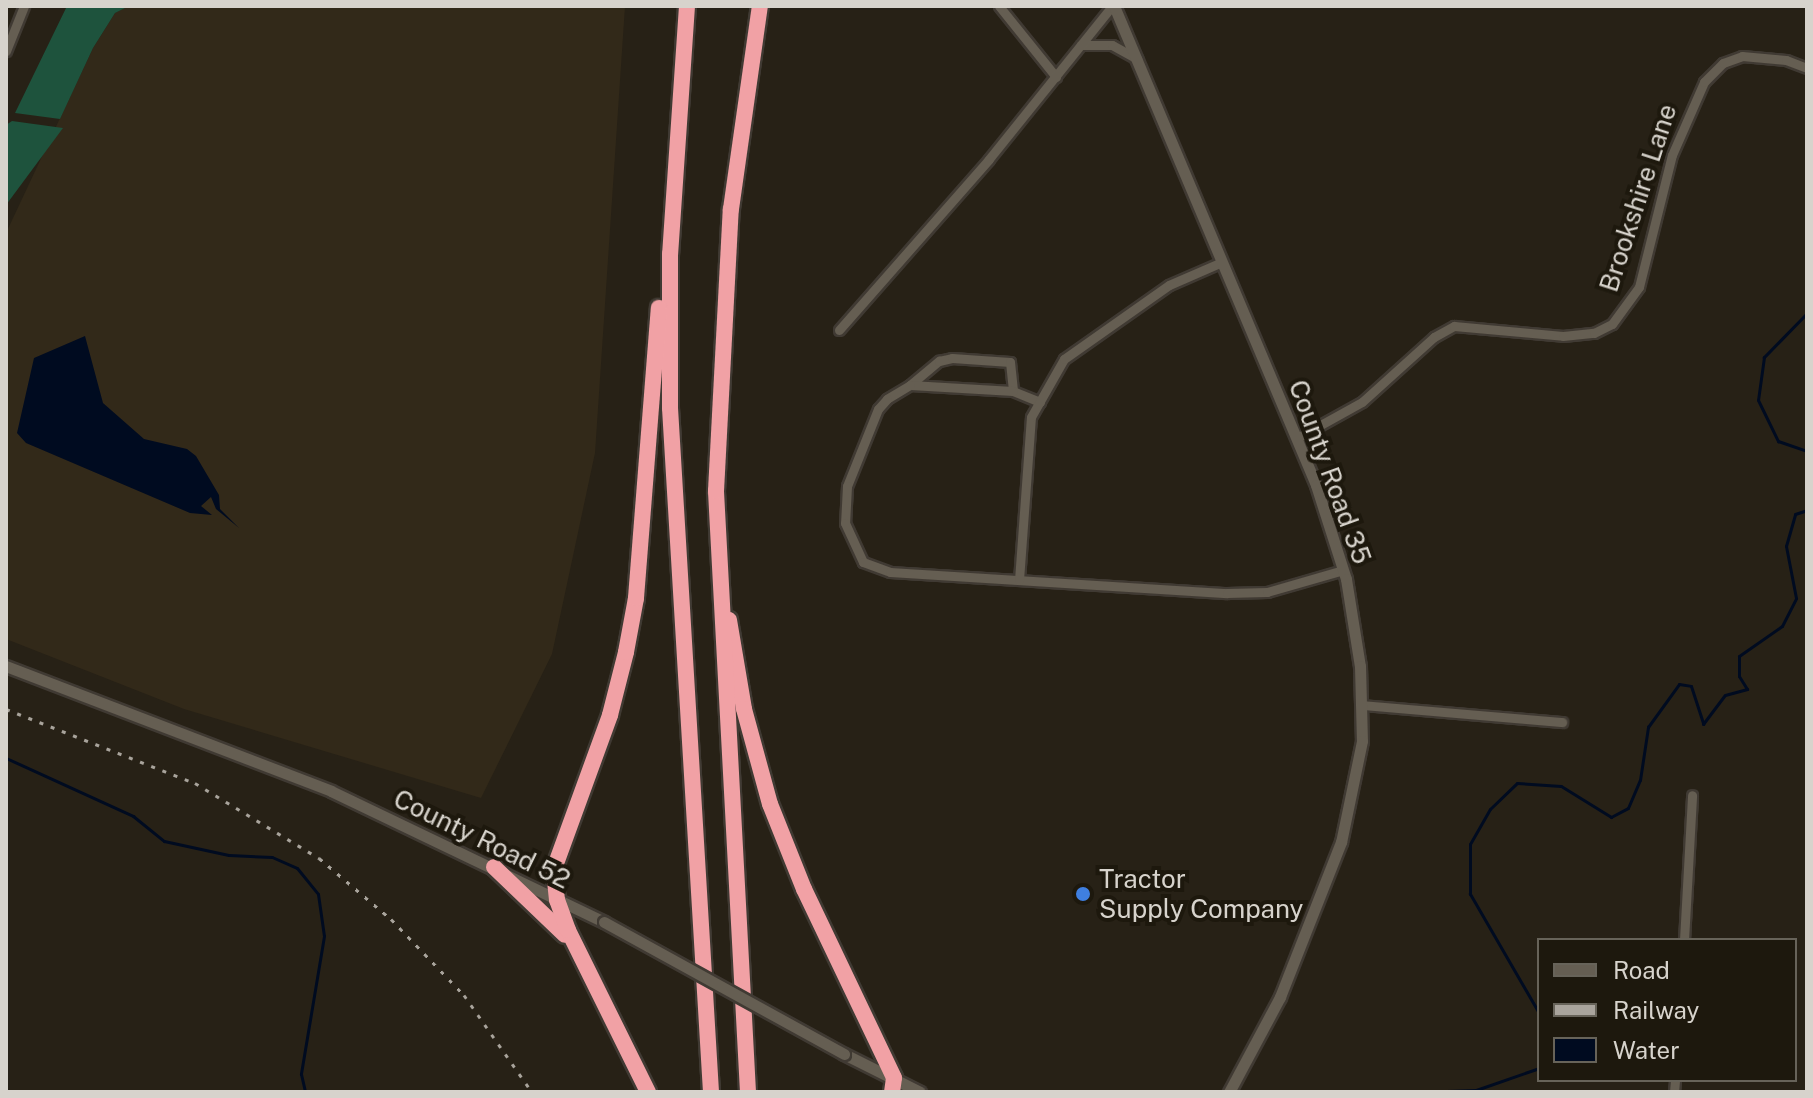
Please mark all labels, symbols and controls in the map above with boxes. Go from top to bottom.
street label: Brookshire Lane [1593,100,1683,296]
street label: County Road 35 [1282,376,1378,568]
street label: County Road 52 [389,783,575,895]
place label: Tractor Supply Company [1099,863,1303,924]
marker: Tractor Supply Company [1074,885,1092,903]
legend [1537,938,1797,1082]
text: Road [1613,956,1670,984]
text: Railway [1613,996,1699,1024]
text: Water [1613,1036,1680,1064]

